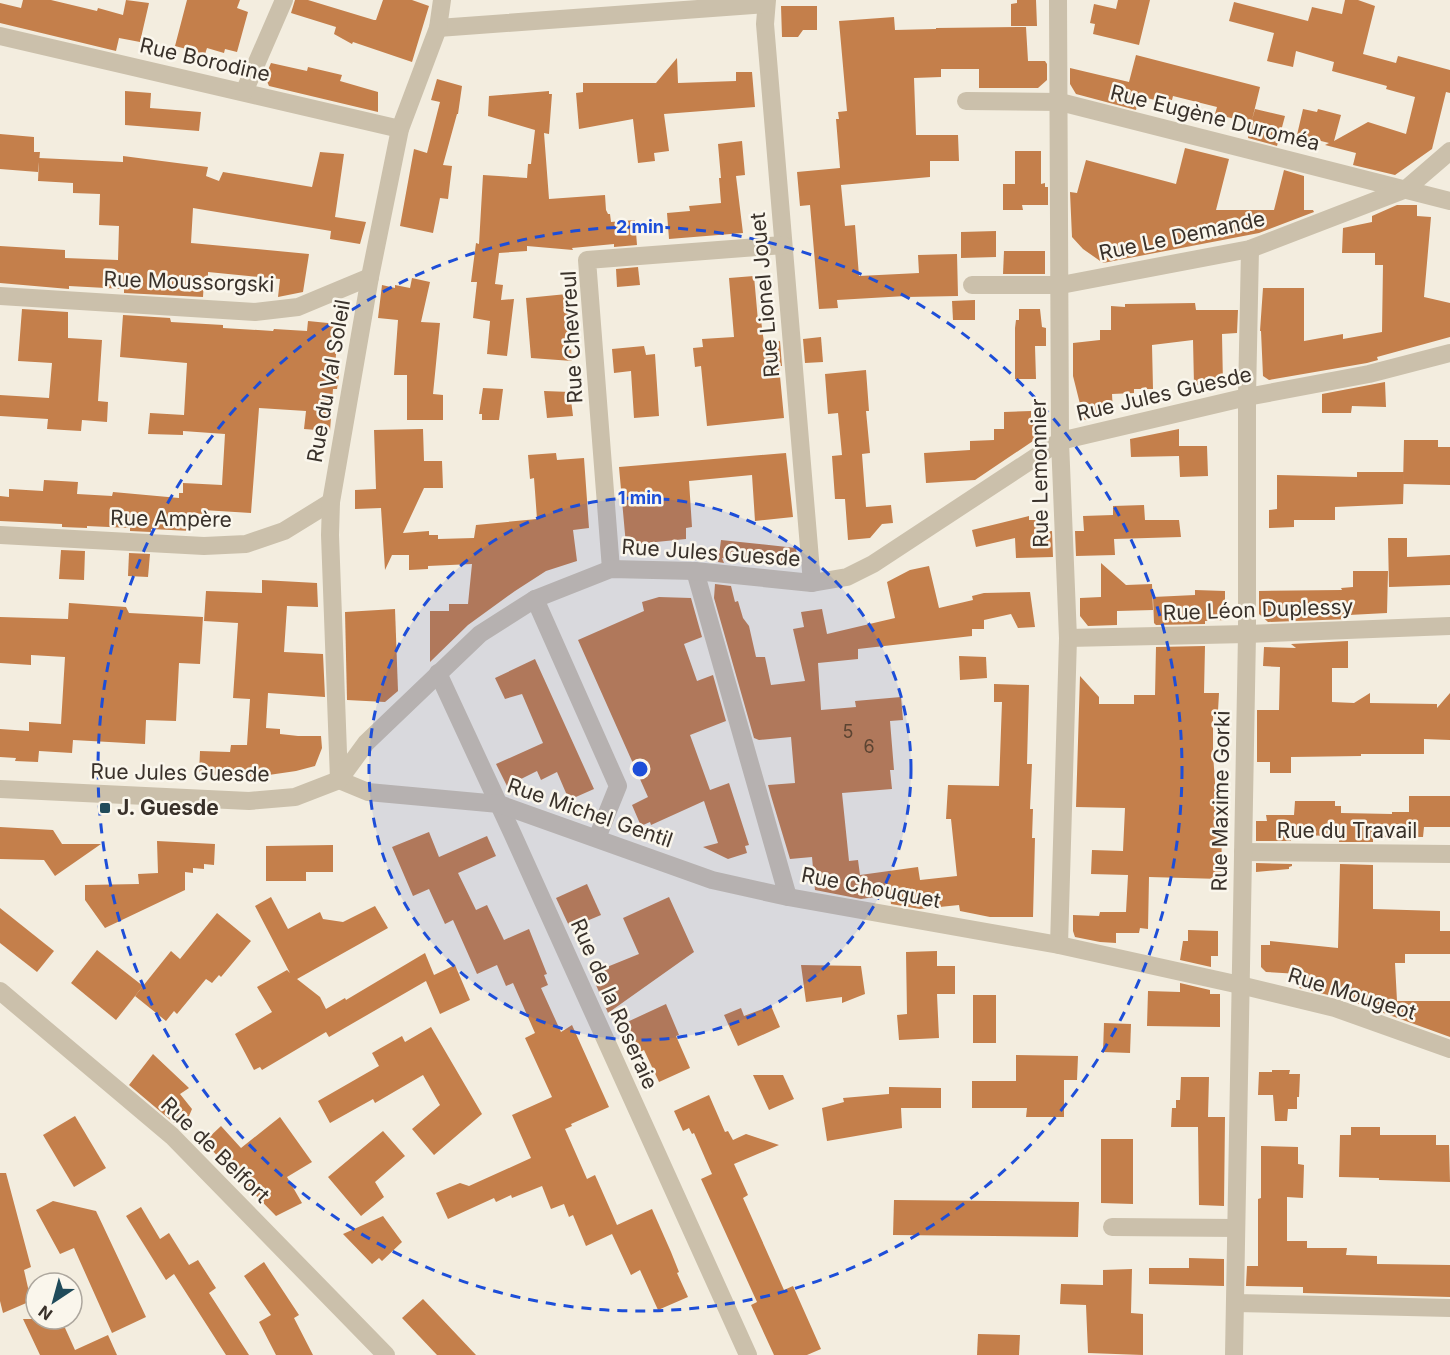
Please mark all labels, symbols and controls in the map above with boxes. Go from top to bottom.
street label: Rue Borodine [137,32,273,87]
street label: Rue Eugène Duroméa [1108,79,1323,156]
street label: Rue Le Demande [1097,206,1267,265]
street label: Rue Lionel Jouet [745,211,784,379]
text: 2 min [616,216,664,237]
street label: Rue Moussorgski [103,266,275,297]
street label: Rue Chevreul [556,270,587,404]
street label: Rue du Val Soleil [302,297,355,464]
street label: Rue Jules Guesde [1074,361,1254,426]
street label: Rue Lemonnier [1026,398,1053,548]
text: 1 min [618,487,662,508]
street label: Rue Ampère [110,505,232,532]
street label: Rue Jules Guesde [621,534,801,571]
street label: Rue Léon Duplessy [1162,594,1354,625]
street label: Rue Maxime Gorki [1206,710,1235,892]
house number: 5 [843,721,853,742]
house number: 6 [863,736,875,757]
street label: Rue Jules Guesde [90,758,270,787]
centre of rings [630,759,650,779]
street label: Rue Michel Gentil [504,773,676,853]
place label: J. Guesde [117,795,219,820]
marker: J. Guesde [98,801,112,815]
street label: Rue du Travail [1277,818,1417,843]
street label: Rue Chouquet [799,862,943,913]
street label: Rue de la Roseraie [566,915,663,1093]
street label: Rue Mougeot [1285,962,1419,1025]
street label: Rue de Belfort [156,1092,275,1208]
north arrow [24,1271,84,1331]
text: N [34,1301,56,1325]

